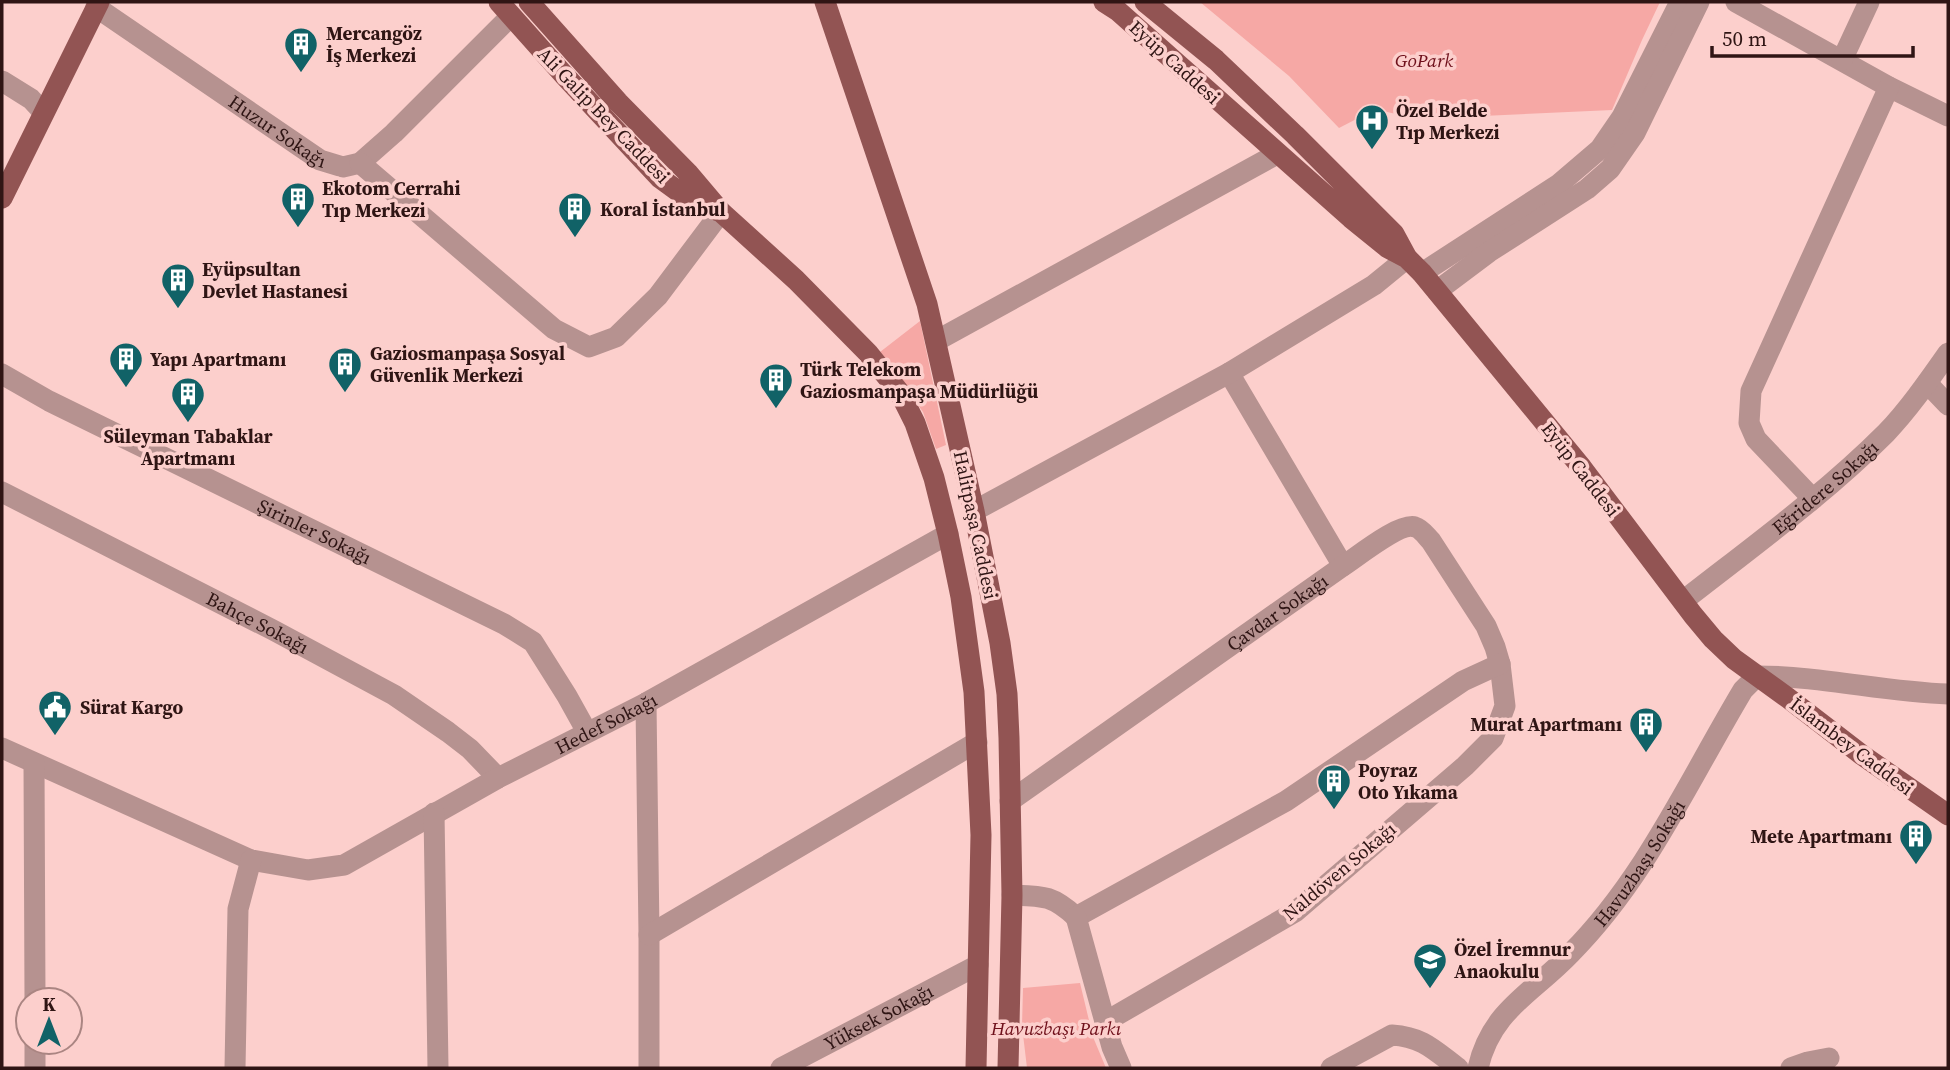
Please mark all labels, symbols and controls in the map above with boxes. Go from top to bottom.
street label: Eyüp Caddesi [1124,14,1226,110]
scale bar [1712,14,1913,58]
place label: Mercangöz İş Merkezi [326,20,422,68]
text: 50 m [1722,24,1767,53]
building icon: Mercangöz İş Merkezi [282,25,320,74]
street label: Ali Galip Bey Caddesi [532,41,676,189]
park label: GoPark [1395,47,1453,73]
street label: Huzur Sokağı [224,88,329,174]
place label: Özel Belde Tıp Merkezi [1396,97,1499,145]
hospital icon: Özel Belde Tıp Merkezi [1353,102,1391,151]
place label: Ekotom Cerrahi Tıp Merkezi [322,175,460,223]
building icon: Ekotom Cerrahi Tıp Merkezi [279,180,317,229]
building icon: Koral İstanbul [556,190,594,239]
place label: Koral İstanbul [600,196,726,222]
place label: Eyüpsultan Devlet Hastanesi [202,256,348,304]
building icon: Eyüpsultan Devlet Hastanesi [159,261,197,310]
building icon: Yapı Apartmanı [107,340,145,389]
place label: Gaziosmanpaşa Sosyal Güvenlik Merkezi [370,340,565,388]
building icon: Gaziosmanpaşa Sosyal Güvenlik Merkezi [326,345,364,394]
place label: Yapı Apartmanı [150,346,286,372]
place label: Türk Telekom Gaziosmanpaşa Müdürlüğü [800,356,1039,404]
building icon: Türk Telekom Gaziosmanpaşa Müdürlüğü [757,361,795,410]
building icon: Süleyman Tabaklar Apartmanı [169,375,207,424]
street label: Eyüp Caddesi [1536,416,1627,522]
place label: Süleyman Tabaklar Apartmanı [103,423,273,471]
street label: Eğridere Sokağı [1766,434,1884,540]
street label: Halitpaşa Caddesi [948,448,1005,602]
street label: Şirinler Sokağı [253,492,376,570]
street label: Çavdar Sokağı [1221,567,1333,657]
street label: Bahçe Sokağı [202,585,314,660]
street label: Hedef Sokağı [550,686,662,760]
public building icon: Sürat Kargo [36,688,74,737]
street label: İslambey Caddesi [1785,691,1919,801]
place label: Sürat Kargo [80,694,184,720]
building icon: Murat Apartmanı [1627,705,1665,754]
place label: Murat Apartmanı [1470,711,1622,737]
place label: Poyraz Oto Yıkama [1358,757,1459,805]
building icon: Poyraz Oto Yıkama [1315,762,1353,811]
street label: Havuzbaşı Sokağı [1587,795,1691,932]
street label: Naldöven Sokağı [1277,816,1401,926]
building icon: Mete Apartmanı [1897,817,1935,866]
place label: Mete Apartmanı [1750,823,1892,849]
place label: Özel İremnur Anaokulu [1454,936,1571,984]
school or university icon: Özel İremnur Anaokulu [1411,941,1449,990]
street label: Yüksek Sokağı [819,978,938,1056]
north arrow [14,986,84,1056]
text: K [42,991,56,1017]
park label: Havuzbaşı Parkı [990,1015,1122,1041]

